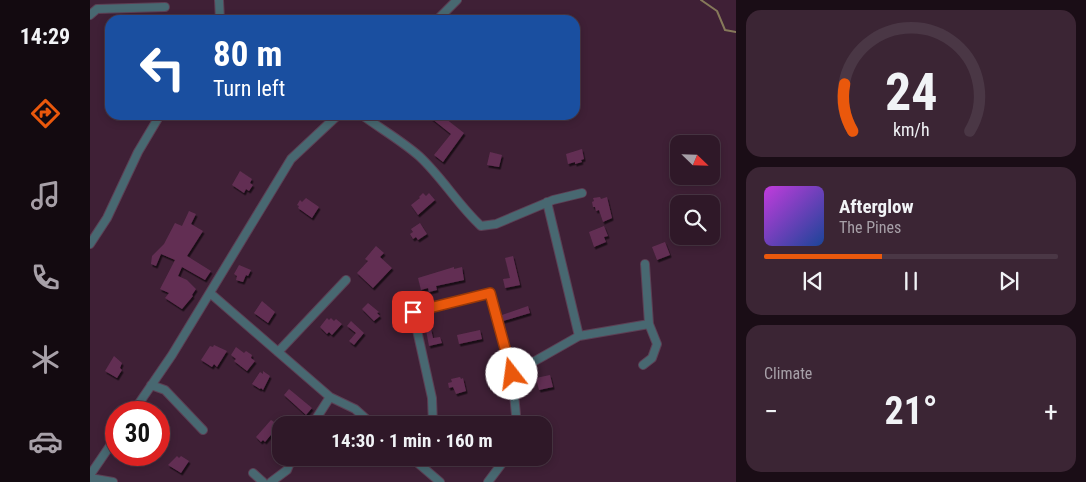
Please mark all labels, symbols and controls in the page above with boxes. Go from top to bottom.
text: 14:29 [20,24,70,49]
text: 80 m [213,34,282,75]
icon: left [130,35,195,100]
text: 24 [885,62,937,123]
text: Turn left [213,76,285,101]
icon: directions [28,96,63,131]
text: km/h [893,119,929,140]
north arrow [670,135,720,185]
map controls [670,135,720,245]
icon: music [28,178,63,213]
button: search [670,195,720,245]
text: Afterglow [839,195,913,218]
text: The Pines [839,218,901,237]
icon: phone [28,260,63,295]
icon: previous [799,267,827,295]
icon: pause [897,267,925,295]
icon: next [995,267,1023,295]
pin [392,291,434,333]
icon: arrive [399,298,427,326]
icon: climate [28,342,63,377]
position arrow [485,347,537,399]
text: Climate [764,364,812,383]
text: 21° [884,389,938,433]
text: − [764,395,778,428]
text: + [1044,395,1058,428]
speed limit sign: 30 [105,401,170,466]
icon: car [28,424,63,459]
text: 14:30 · 1 min · 160 m [331,429,493,452]

